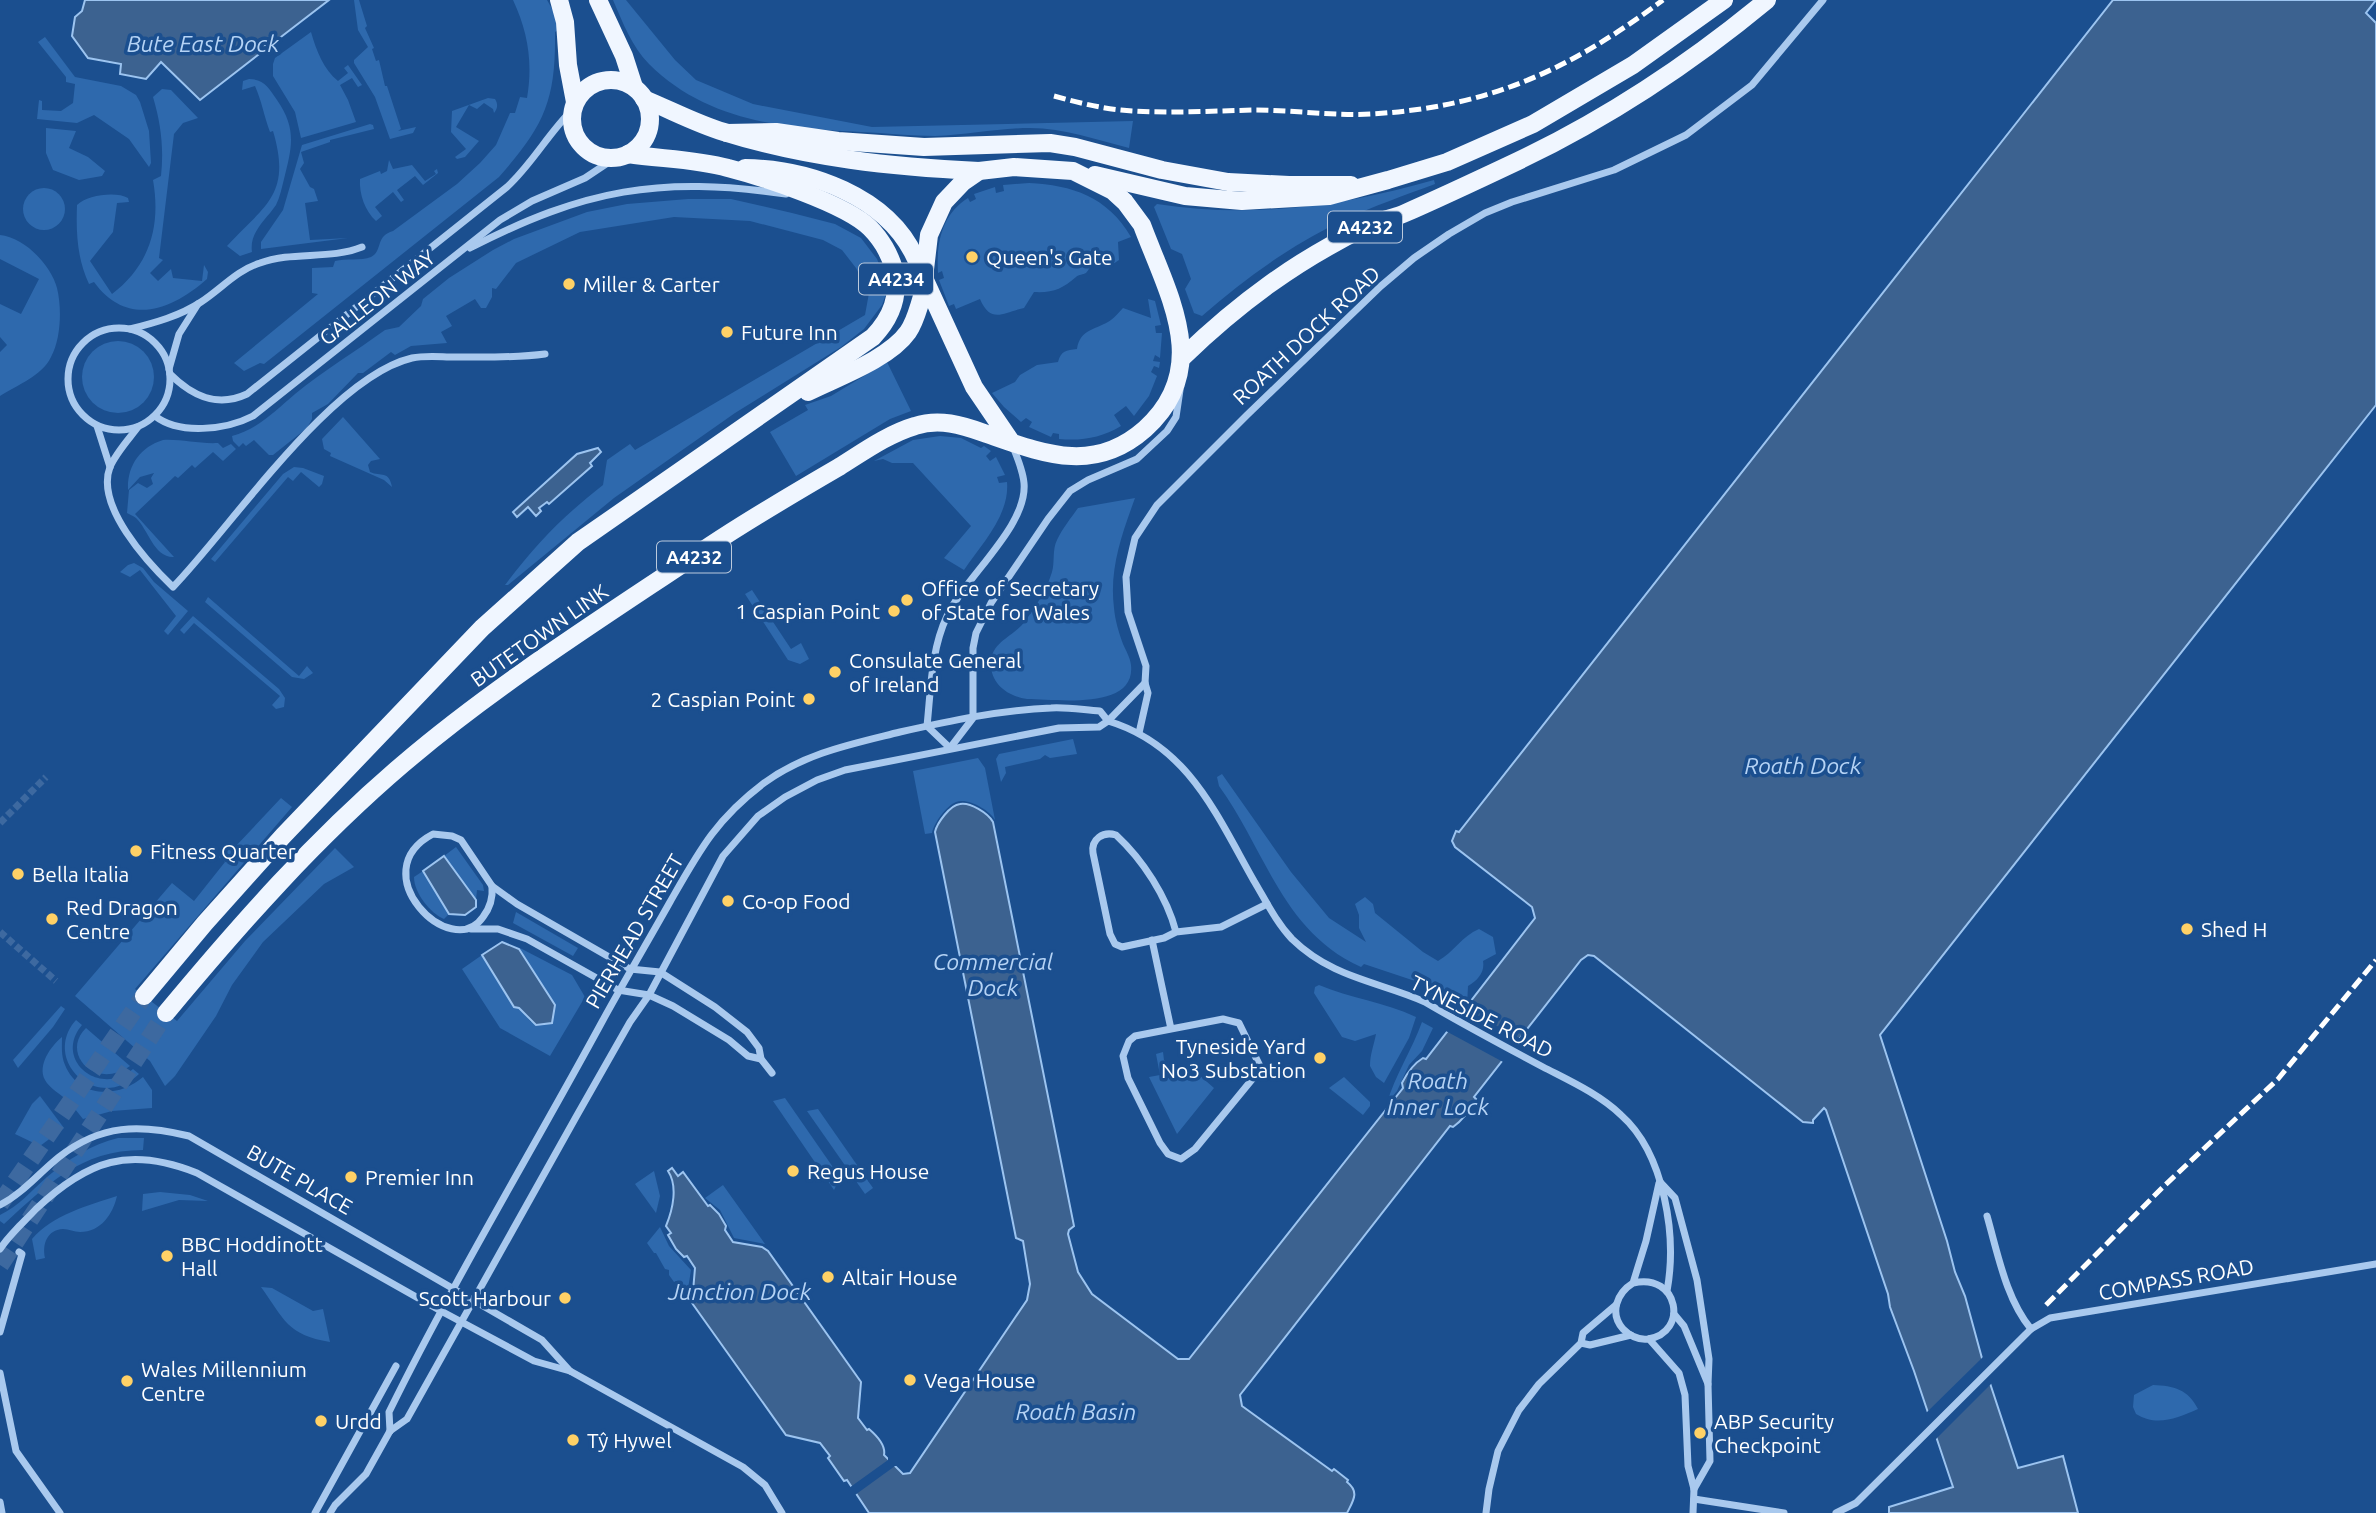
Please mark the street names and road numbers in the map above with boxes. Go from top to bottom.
road number: A4232 [1328,212,1402,243]
street label: GALLEON WAY [314,244,440,350]
street label: ROATH DOCK ROAD [1228,261,1384,409]
road number: A4234 [859,264,933,294]
road number: A4232 [657,542,731,572]
street label: BUTETOWN LINK [466,579,612,691]
street label: PIERHEAD STREET [580,849,688,1012]
street label: TYNESIDE ROAD [1407,970,1557,1062]
street label: BUTE PLACE [243,1139,357,1219]
street label: COMPASS ROAD [2096,1254,2256,1304]

